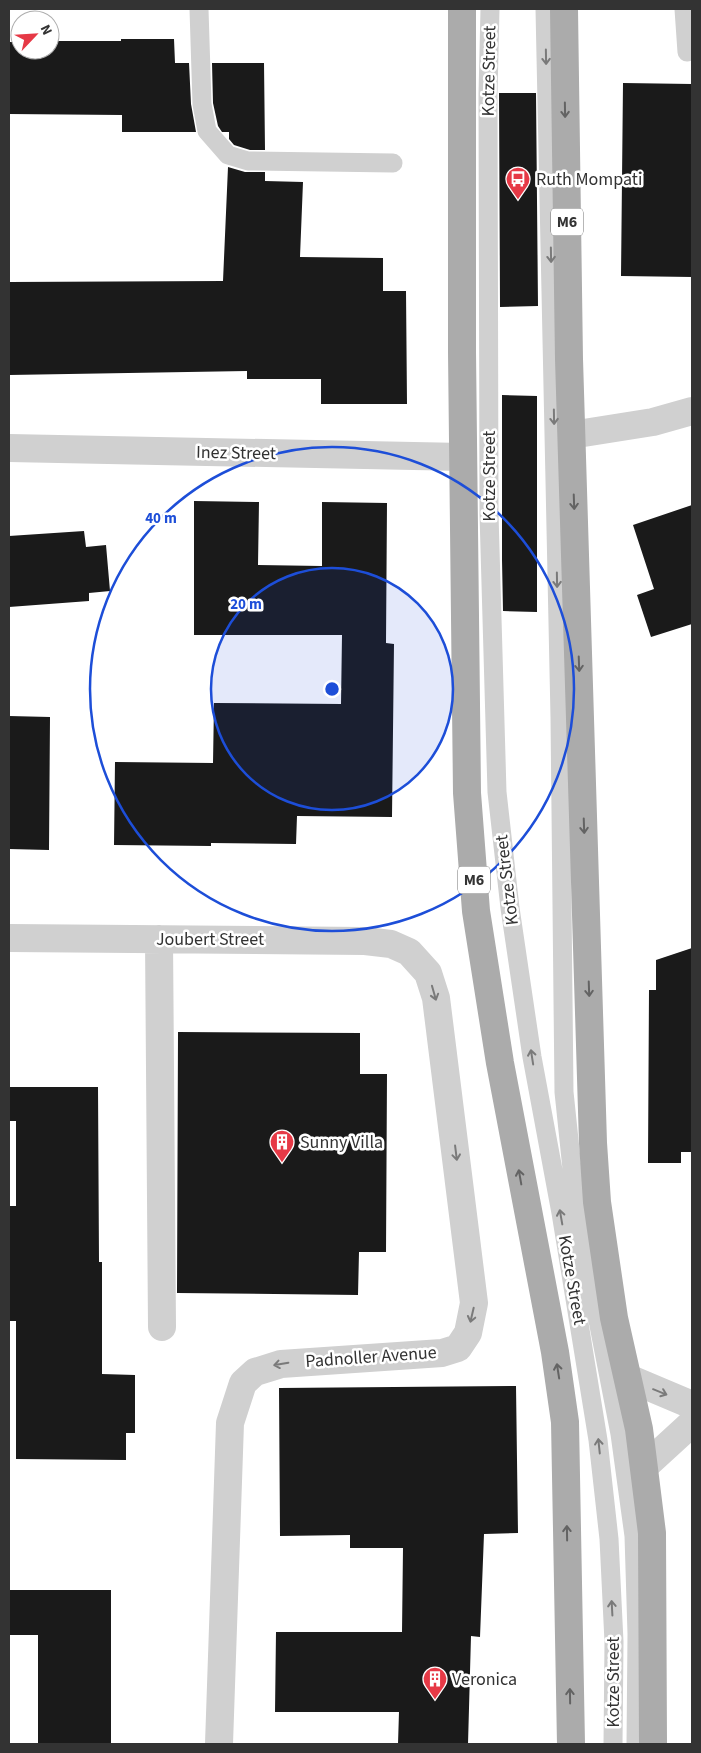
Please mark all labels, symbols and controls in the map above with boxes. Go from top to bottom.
north arrow [10,10,60,60]
text: N [35,21,57,38]
street label: Kotze Street [476,25,502,117]
one-way arrow [541,49,551,65]
one-way arrow [560,102,570,118]
bus stop icon: Ruth Mompati [505,166,531,200]
place label: Ruth Mompati [536,167,642,192]
road number: M6 [551,208,583,236]
one-way arrow [546,247,555,263]
one-way arrow [550,409,559,425]
street label: Kotze Street [477,431,502,521]
street label: Inez Street [196,440,276,466]
one-way arrow [569,493,578,509]
text: 40 m [145,508,177,529]
one-way arrow [553,572,562,588]
text: 20 m [230,594,262,615]
one-way arrow [574,656,583,672]
centre of rings [323,680,341,698]
one-way arrow [579,818,588,834]
street label: Kotze Street [489,833,525,927]
road number: M6 [458,866,490,894]
street label: Joubert Street [156,927,264,952]
one-way arrow [584,981,593,997]
one-way arrow [430,984,440,1000]
one-way arrow [526,1049,536,1065]
building icon: Sunny Villa [269,1129,295,1163]
place label: Sunny Villa [300,1130,383,1155]
one-way arrow [451,1145,461,1161]
one-way arrow [515,1170,525,1186]
one-way arrow [556,1209,566,1225]
street label: Kotze Street [552,1233,592,1327]
one-way arrow [467,1306,476,1322]
street label: Padnoller Avenue [305,1340,438,1374]
one-way arrow [274,1360,290,1370]
one-way arrow [552,1363,562,1379]
one-way arrow [652,1387,667,1397]
one-way arrow [594,1438,604,1454]
one-way arrow [562,1525,572,1542]
one-way arrow [608,1600,617,1616]
street label: Kotze Street [601,1637,626,1727]
building icon: Veronica [422,1666,448,1700]
place label: Veronica [452,1667,517,1692]
one-way arrow [565,1688,575,1704]

